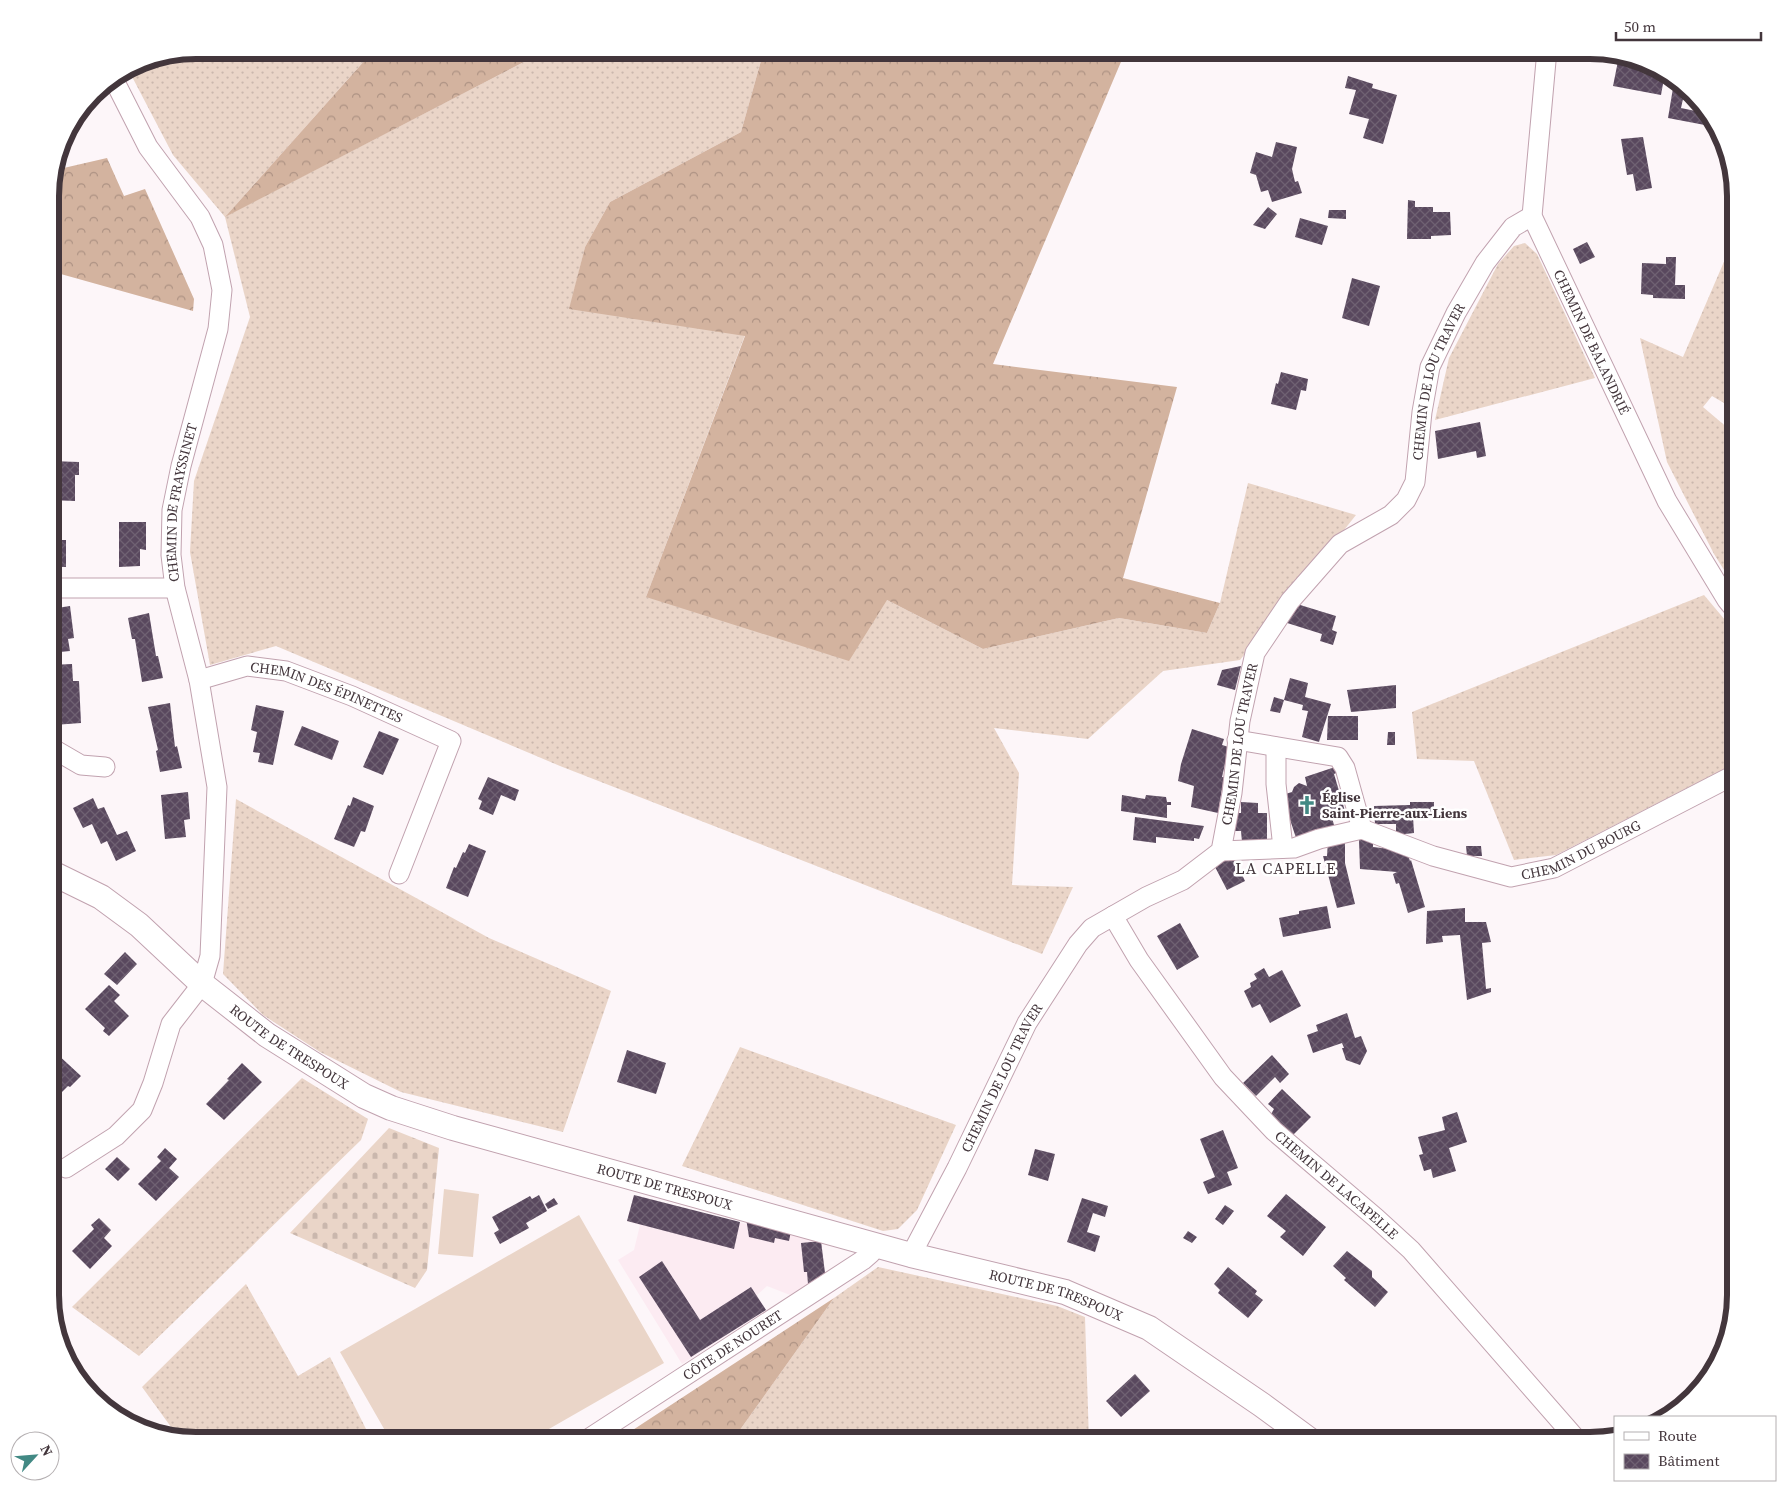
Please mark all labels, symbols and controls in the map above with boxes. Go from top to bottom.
scale bar [1616,10,1761,42]
text: 50 m [1624,16,1656,37]
street label: CHEMIN DE BALANDRIÉ [1549,266,1635,418]
street label: CHEMIN DE LOU TRAVER [1407,299,1470,461]
street label: CHEMIN DE FRAYSSINET [161,421,202,583]
street label: CHEMIN DES ÉPINETTES [249,657,406,728]
street label: CHEMIN DE LOU TRAVER [1216,661,1263,827]
place label: Église Saint-Pierre-aux-Liens [1322,787,1468,823]
church icon: Église Saint-Pierre-aux-Liens [1296,794,1318,816]
street label: CHEMIN DU BOURG [1519,815,1644,885]
district label: LA CAPELLE [1235,857,1337,879]
street label: ROUTE DE TRESPOUX [226,999,353,1094]
street label: CHEMIN DE LOU TRAVER [956,999,1047,1156]
street label: CHEMIN DE LACAPELLE [1271,1126,1403,1244]
street label: ROUTE DE TRESPOUX [595,1158,735,1215]
street label: ROUTE DE TRESPOUX [987,1264,1126,1326]
street label: CÔTE DE NOURET [679,1305,787,1385]
legend [1614,1416,1776,1481]
text: Route [1658,1425,1697,1446]
north arrow [10,1431,60,1481]
text: N [35,1441,58,1459]
text: Bâtiment [1658,1450,1720,1471]

